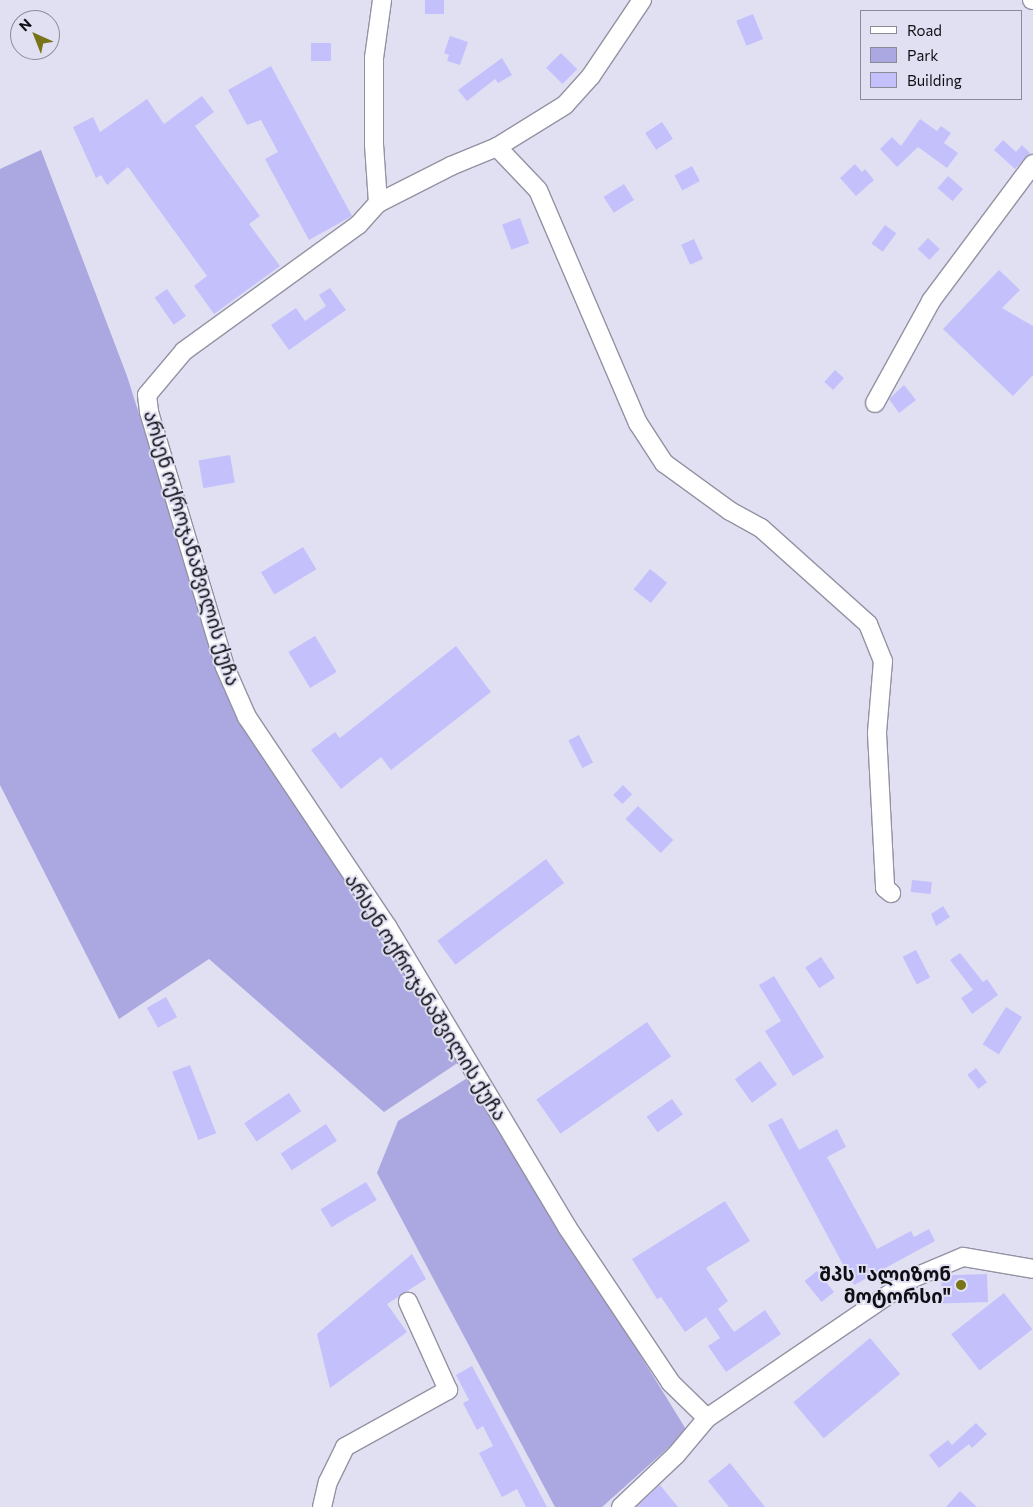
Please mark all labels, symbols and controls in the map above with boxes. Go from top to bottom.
north arrow [10,10,60,60]
legend [860,10,1023,100]
text: N [15,15,35,34]
text: Road [907,21,942,39]
text: Park [907,46,938,64]
text: Building [907,71,962,89]
street label: არსენ ოქროჯანაშვილის ქუჩა [139,408,245,688]
street label: არსენ ოქროჯანაშვილის ქუჩა [340,869,512,1125]
place label: შპს "ალიზონ მოტორსი" [819,1263,951,1307]
marker: შპს "ალიზონ მოტორსი" [955,1279,967,1291]

